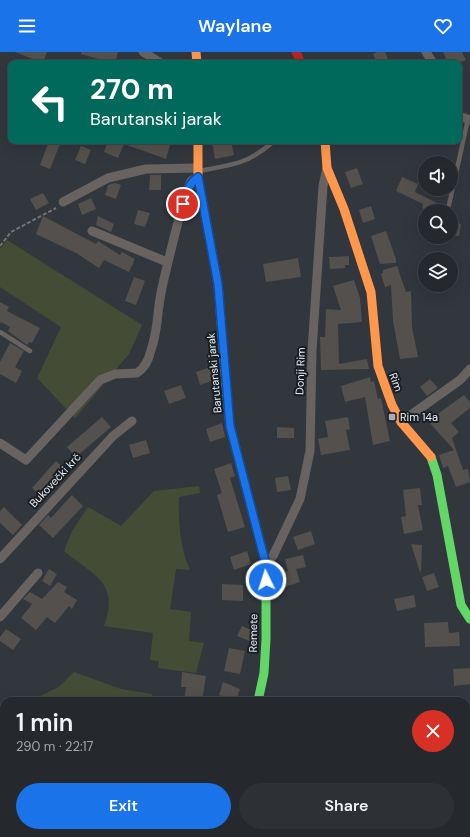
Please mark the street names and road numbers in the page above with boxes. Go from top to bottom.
street label: Barutanski jarak [203,332,224,414]
street label: Donji Rim [292,347,308,395]
street label: Rim [386,371,406,393]
street label: Bukovečki krč [26,450,84,510]
street label: Remete [246,614,260,652]

